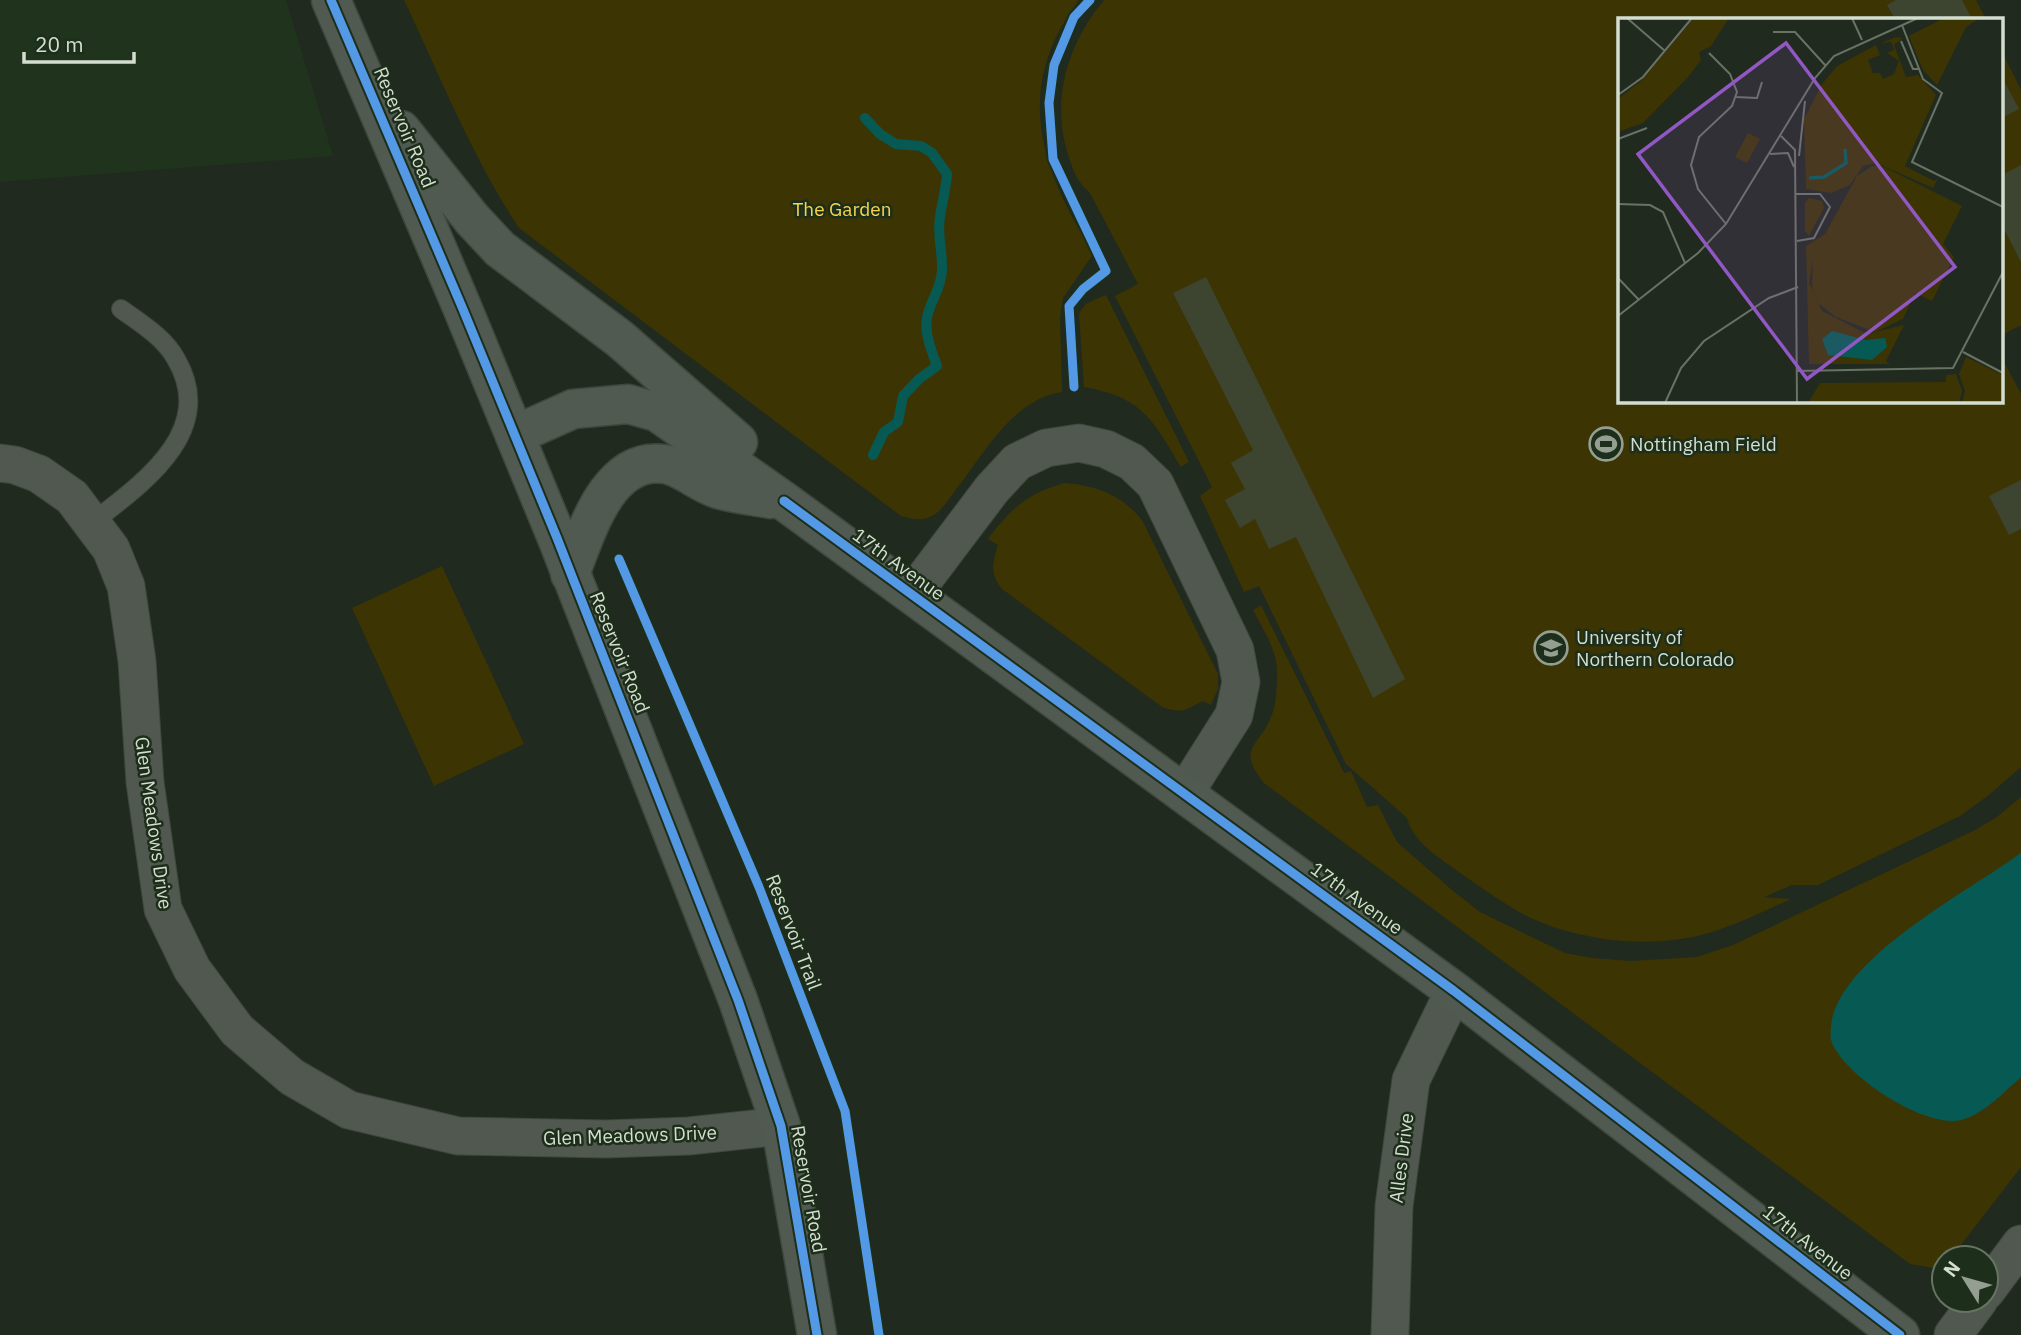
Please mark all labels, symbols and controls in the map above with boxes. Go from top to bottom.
inset map [1618,18,2004,402]
scale bar [24,21,135,65]
text: 20 m [35,30,84,58]
street label: Reservoir Road [369,63,441,191]
park label: The Garden [792,197,892,221]
sports icon: Nottingham Field [1587,425,1625,463]
place label: Nottingham Field [1630,432,1777,456]
street label: 17th Avenue [848,522,950,606]
street label: Reservoir Road [585,588,655,716]
place label: University of Northern Colorado [1576,625,1734,671]
school or university icon: University of Northern Colorado [1532,629,1570,667]
street label: Glen Meadows Drive [130,735,178,911]
street label: 17th Avenue [1306,856,1408,940]
street label: Reservoir Trail [761,871,827,993]
street label: Alles Drive [1384,1112,1418,1204]
street label: Glen Meadows Drive [543,1120,717,1150]
street label: Reservoir Road [786,1123,832,1255]
street label: 17th Avenue [1758,1199,1858,1285]
north arrow [1930,1244,2000,1314]
text: N [1938,1256,1965,1281]

